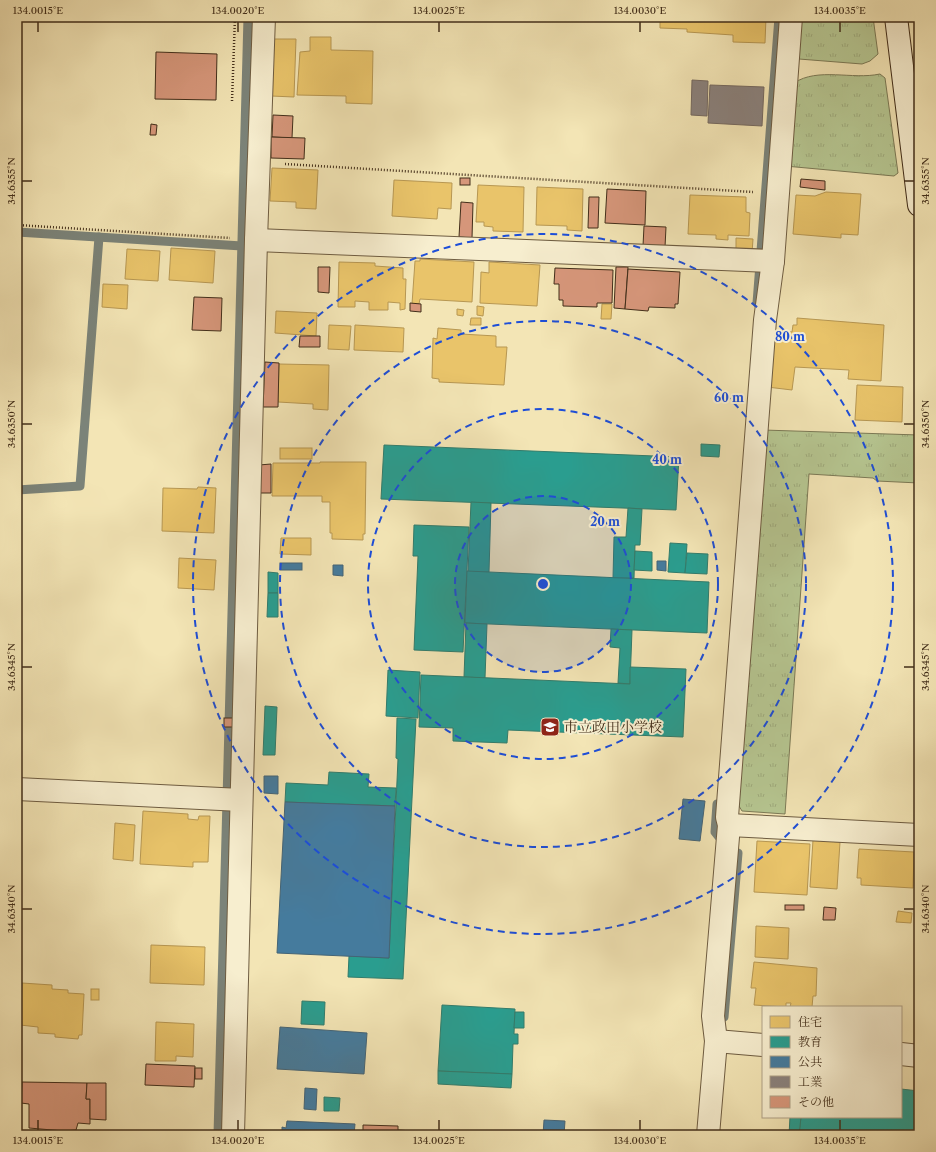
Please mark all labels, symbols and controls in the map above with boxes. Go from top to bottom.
text: 134.0015°E [13,4,63,17]
text: 134.0020°E [212,4,265,17]
text: 134.0025°E [413,4,465,17]
text: 134.0030°E [614,4,666,17]
text: 134.0035°E [814,4,866,17]
text: 34.6355°N [5,157,18,205]
text: 34.6355°N [919,157,932,205]
text: 80 m [775,329,805,344]
text: 60 m [714,390,744,405]
text: 34.6350°N [5,400,18,448]
text: 34.6350°N [919,400,932,448]
text: 40 m [652,452,682,467]
text: 20 m [590,514,620,529]
centre of rings [536,577,550,591]
text: 34.6345°N [5,643,18,691]
text: 34.6345°N [919,643,932,691]
school or university icon: 市立政田小学校 [539,716,561,738]
place label: 市立政田小学校 [564,718,662,736]
text: 34.6340°N [5,885,18,933]
text: 34.6340°N [919,885,932,933]
legend [762,1006,902,1118]
text: 住宅 [798,1014,822,1029]
text: 教育 [798,1034,822,1049]
text: 公共 [798,1054,822,1069]
text: 工業 [798,1074,822,1089]
text: その他 [798,1094,834,1109]
text: 134.0015°E [13,1134,63,1147]
text: 134.0020°E [212,1134,265,1147]
text: 134.0025°E [413,1134,465,1147]
text: 134.0030°E [614,1134,666,1147]
text: 134.0035°E [814,1134,866,1147]

